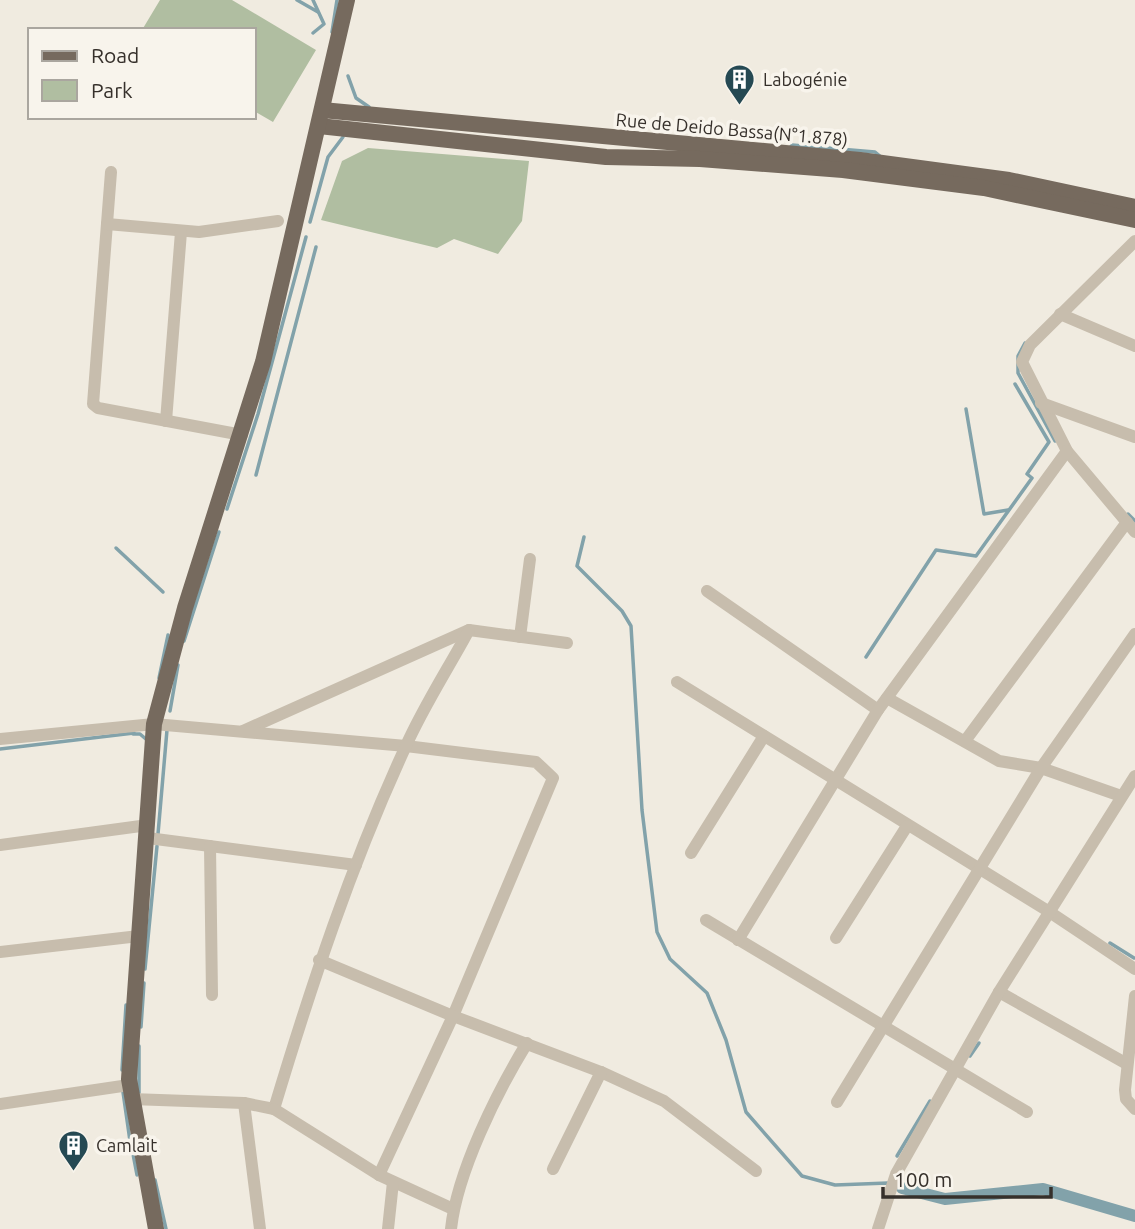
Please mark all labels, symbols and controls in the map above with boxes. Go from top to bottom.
legend [28,28,256,119]
text: Road [91,43,139,67]
building icon: Labogénie [723,62,757,106]
place label: Labogénie [763,69,847,89]
text: Park [91,78,133,102]
street label: Rue de Deido Bassa(N°1.878) [615,109,849,150]
building icon: Camlait [56,1128,90,1172]
place label: Camlait [96,1135,157,1155]
scale bar [883,1156,1051,1200]
text: 100 m [894,1167,952,1191]

